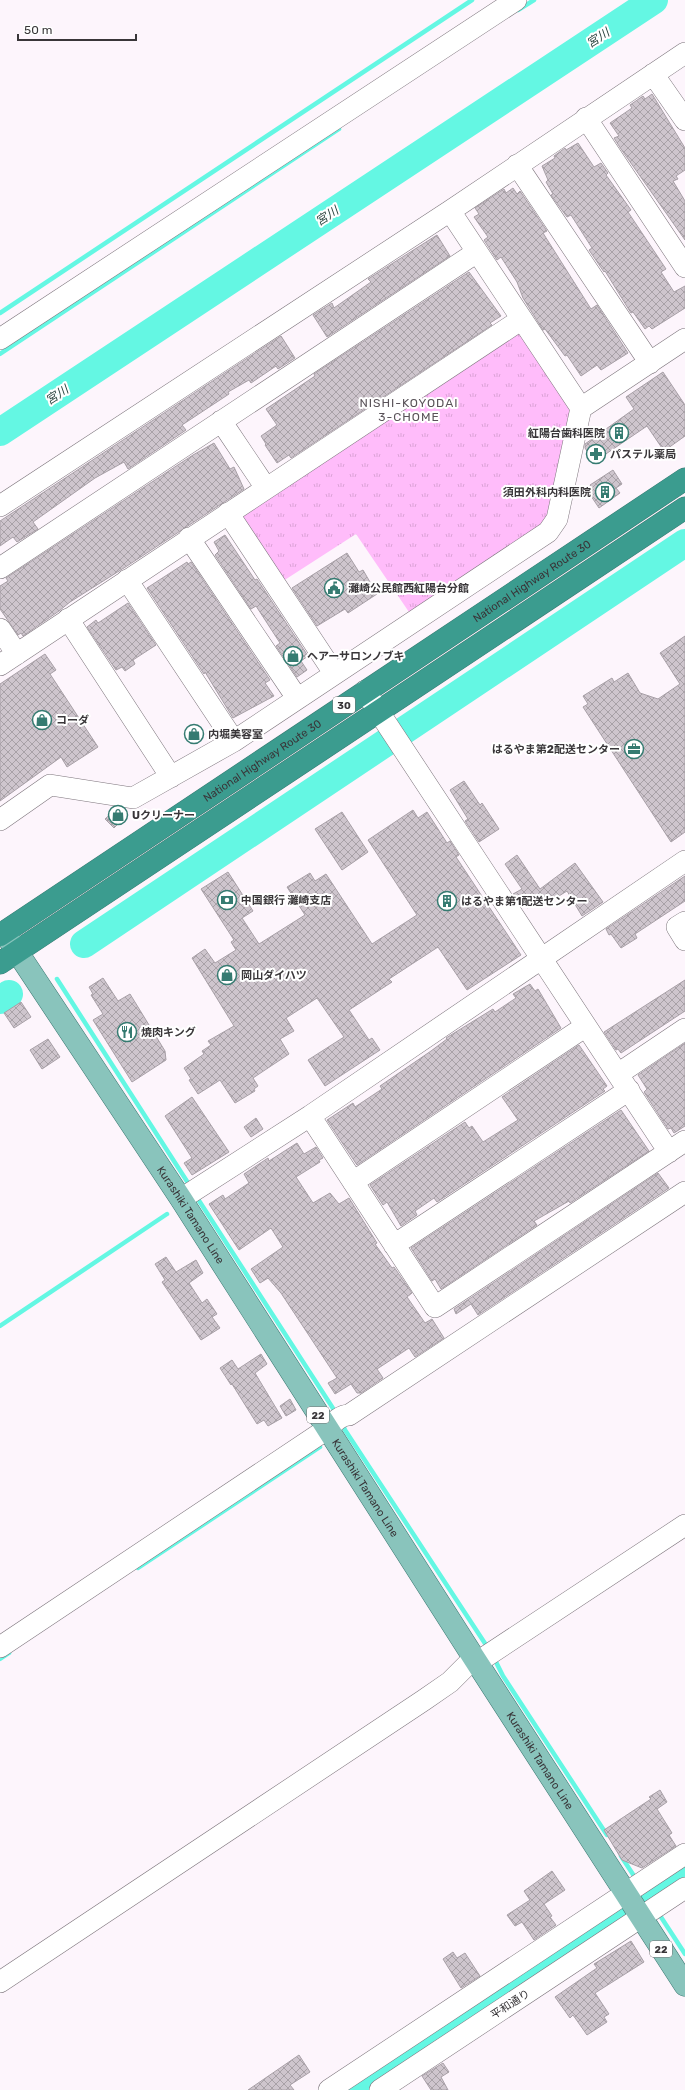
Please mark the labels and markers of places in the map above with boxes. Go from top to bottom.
building icon: 紅陽台歯科医院 [608,422,630,444]
place label: 紅陽台歯科医院 [528,427,605,440]
pharmacy icon: パステル薬局 [585,443,607,465]
place label: パステル薬局 [610,448,676,461]
building icon: 須田外科内科医院 [594,481,616,503]
place label: 須田外科内科医院 [503,486,591,499]
public building icon: 灘崎公民館西紅陽台分館 [323,577,345,599]
place label: 灘崎公民館西紅陽台分館 [348,582,469,595]
shop icon: ヘアーサロンノブキ [282,645,304,667]
place label: ヘアーサロンノブキ [307,650,405,663]
shop icon: コーダ [31,709,53,731]
place label: コーダ [56,714,89,727]
shop icon: 内堀美容室 [183,723,205,745]
place label: 内堀美容室 [208,728,263,741]
office icon: はるやま第2配送センター [623,738,645,760]
place label: はるやま第2配送センター [492,743,620,756]
shop icon: Uクリーナー [107,804,129,826]
place label: Uクリーナー [132,809,195,822]
bank icon: 中国銀行 灘崎支店 [216,889,238,911]
building icon: はるやま第1配送センター [436,890,458,912]
place label: 中国銀行 灘崎支店 [241,894,331,907]
place label: はるやま第1配送センター [461,895,587,908]
shop icon: 岡山ダイハツ [216,964,238,986]
place label: 岡山ダイハツ [241,969,307,982]
restaurant icon: 焼肉キング [116,1021,138,1043]
place label: 焼肉キング [141,1026,196,1039]

